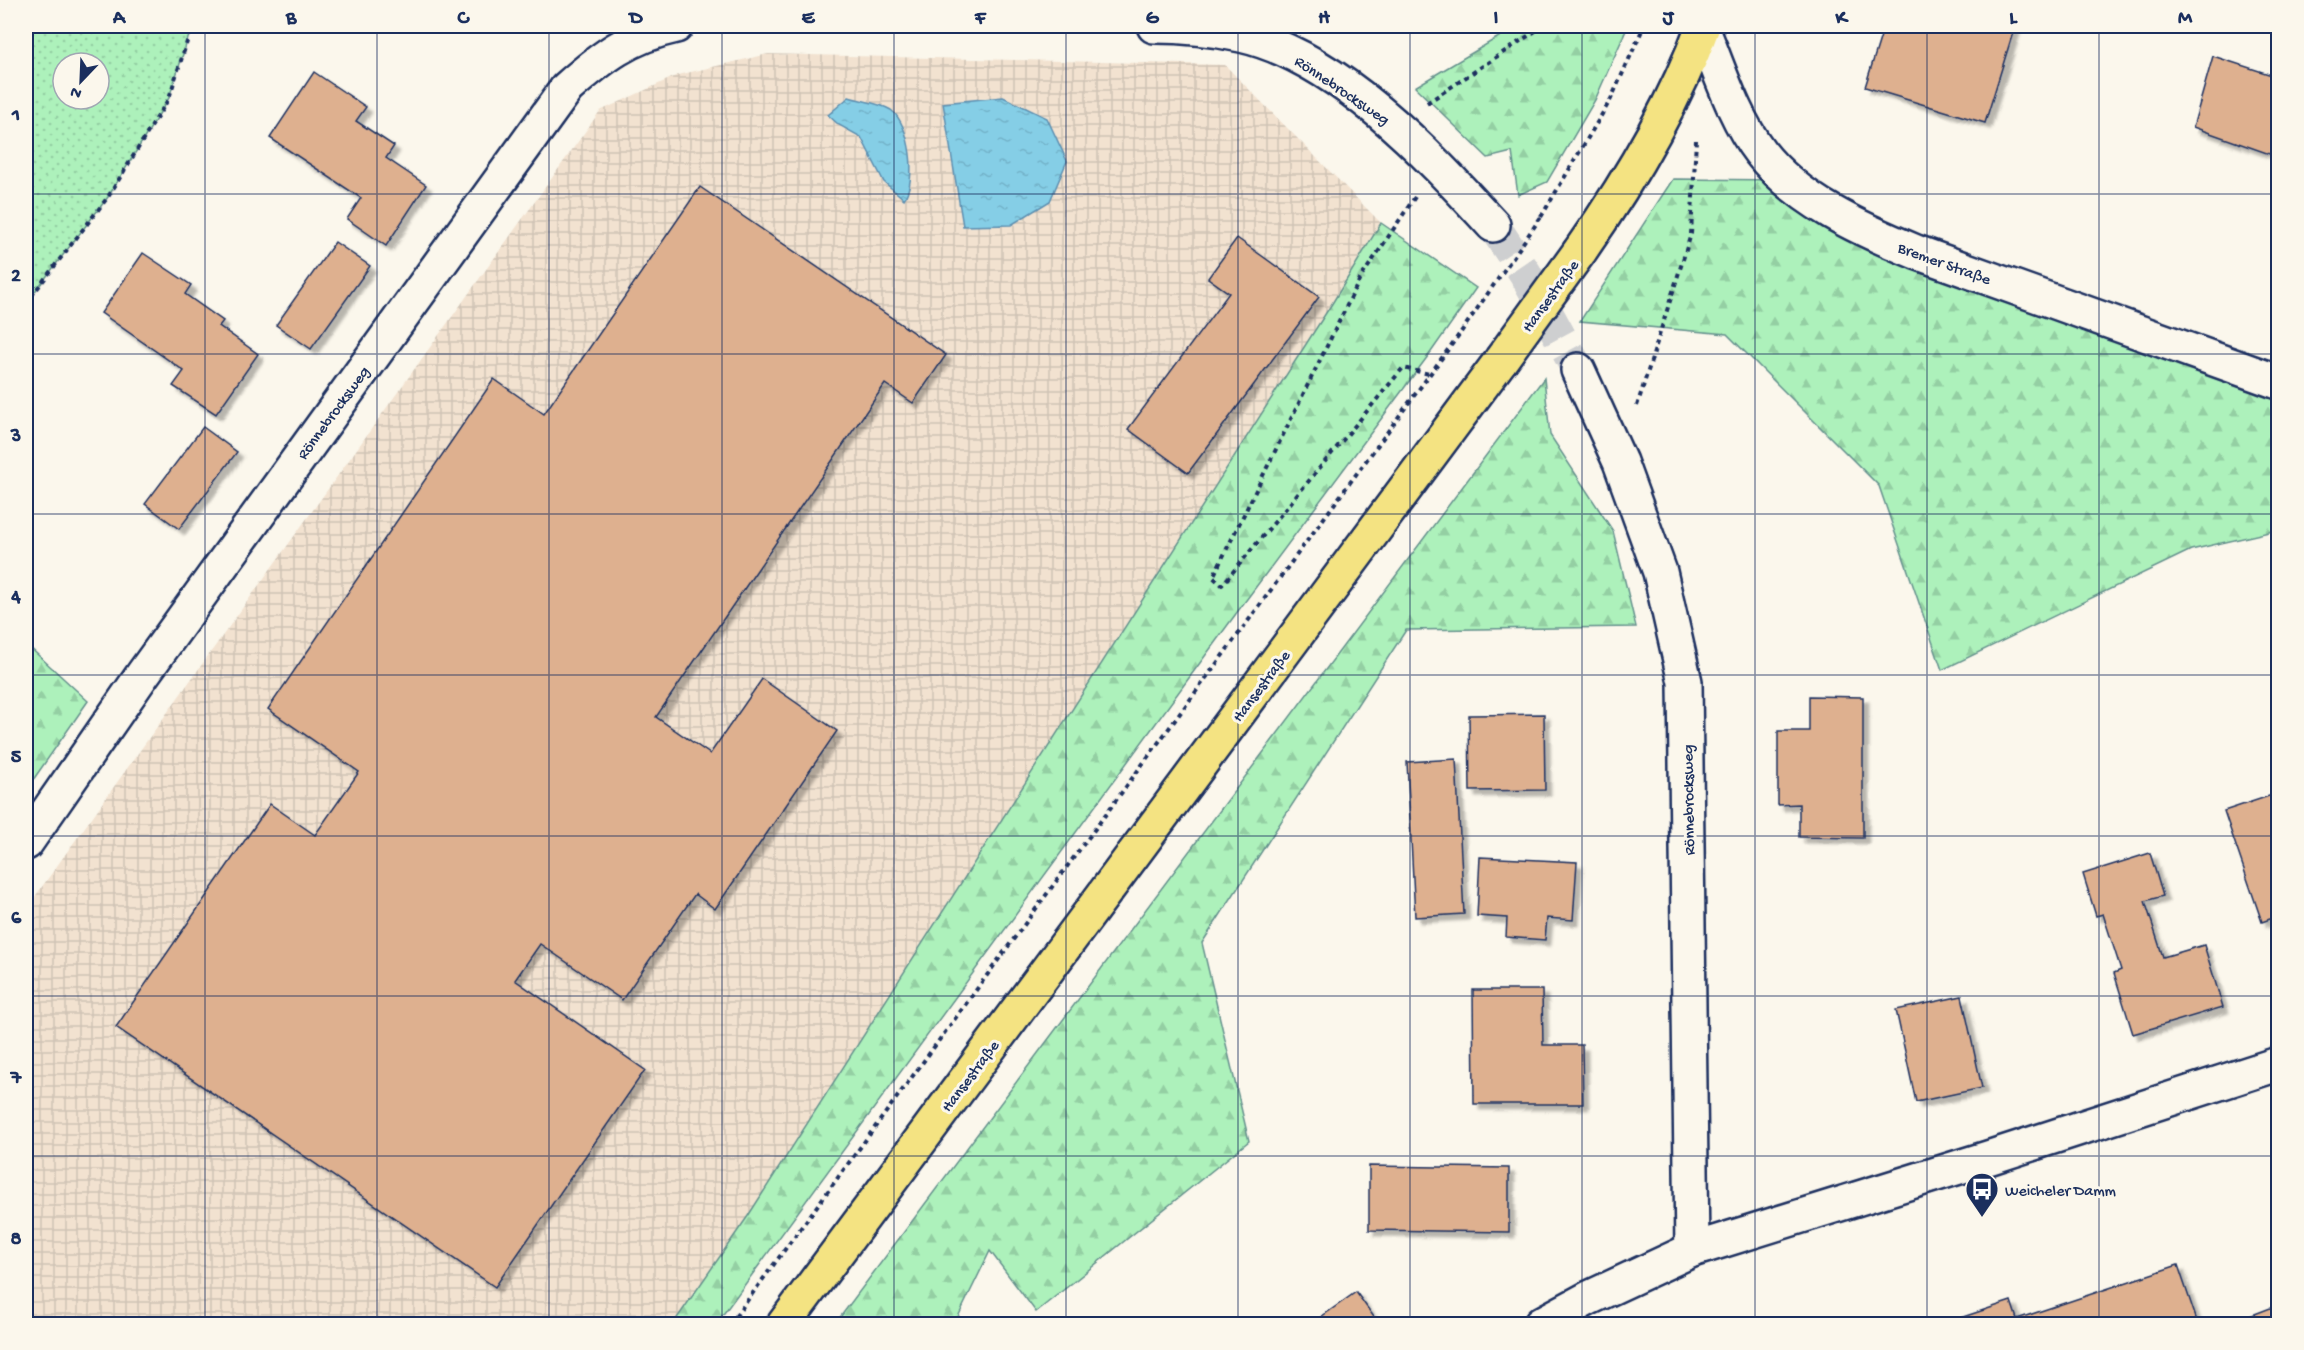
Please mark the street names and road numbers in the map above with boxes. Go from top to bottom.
street label: Rönnebrocksweg [1290,53,1392,131]
street label: Bremer Straße [1894,239,1994,291]
street label: Hansestraße [1519,257,1585,337]
street label: Rönnebrocksweg [295,364,375,464]
street label: Hansestraße [1230,647,1296,727]
street label: Rönnebrocksweg [1680,744,1701,855]
street label: Hansestraße [939,1037,1005,1117]

